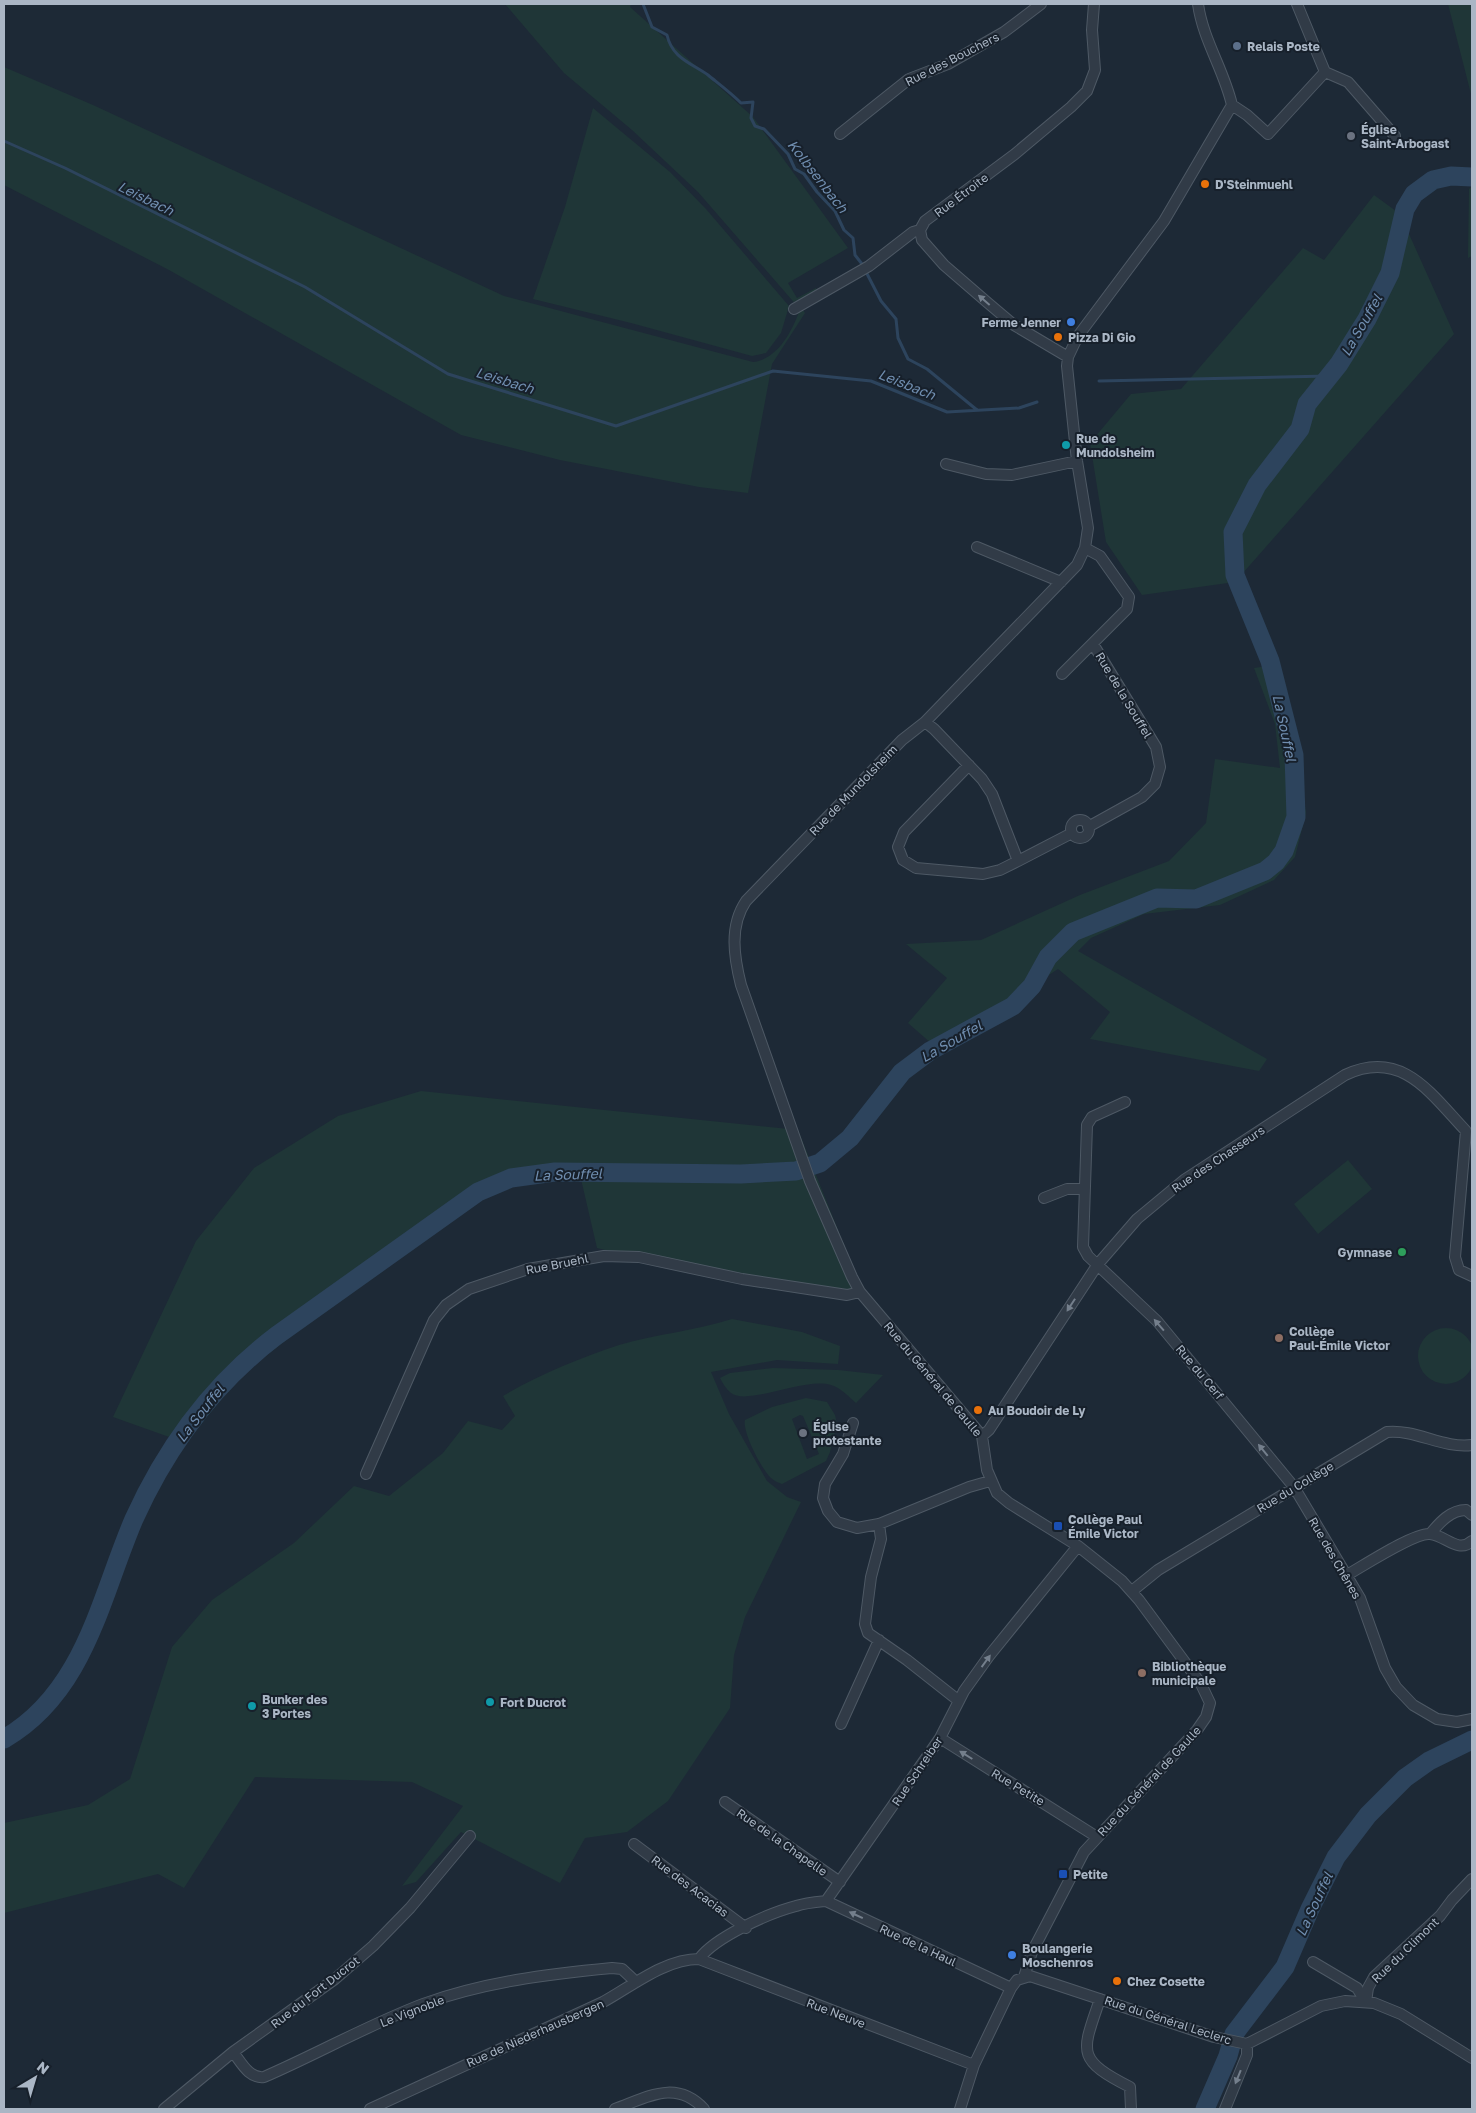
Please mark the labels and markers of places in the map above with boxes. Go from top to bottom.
place label: Relais Poste [1247,39,1320,54]
marker: Relais Poste [1231,40,1243,52]
place label: Église Saint-Arbogast [1361,122,1449,151]
marker: Église Saint-Arbogast [1345,130,1357,142]
place label: D'Steinmuehl [1215,177,1293,192]
marker: D'Steinmuehl [1199,178,1211,190]
place label: Ferme Jenner [981,315,1061,330]
marker: Ferme Jenner [1065,316,1077,328]
place label: Pizza Di Gio [1068,330,1136,345]
marker: Pizza Di Gio [1052,331,1064,343]
place label: Rue de Mundolsheim [1076,431,1155,460]
marker: Rue de Mundolsheim [1060,439,1072,451]
place label: Gymnase [1337,1245,1392,1260]
marker: Gymnase [1396,1246,1408,1258]
place label: Collège Paul-Émile Victor [1289,1324,1390,1353]
marker: Collège Paul-Émile Victor [1273,1332,1285,1344]
place label: Au Boudoir de Ly [988,1403,1086,1418]
marker: Au Boudoir de Ly [972,1404,984,1416]
place label: Église protestante [813,1419,881,1448]
marker: Église protestante [797,1427,809,1439]
place label: Collège Paul Émile Victor [1068,1512,1142,1541]
marker: Collège Paul Émile Victor [1052,1520,1064,1532]
place label: Bibliothèque municipale [1152,1659,1226,1688]
marker: Bibliothèque municipale [1136,1667,1148,1679]
place label: Bunker des 3 Portes [262,1692,328,1721]
place label: Fort Ducrot [500,1695,566,1710]
marker: Fort Ducrot [484,1696,496,1708]
marker: Bunker des 3 Portes [246,1700,258,1712]
place label: Petite [1073,1867,1108,1882]
marker: Petite [1057,1868,1069,1880]
place label: Boulangerie Moschenros [1022,1941,1094,1970]
marker: Boulangerie Moschenros [1006,1949,1018,1961]
place label: Chez Cosette [1127,1974,1205,1989]
marker: Chez Cosette [1111,1975,1123,1987]

